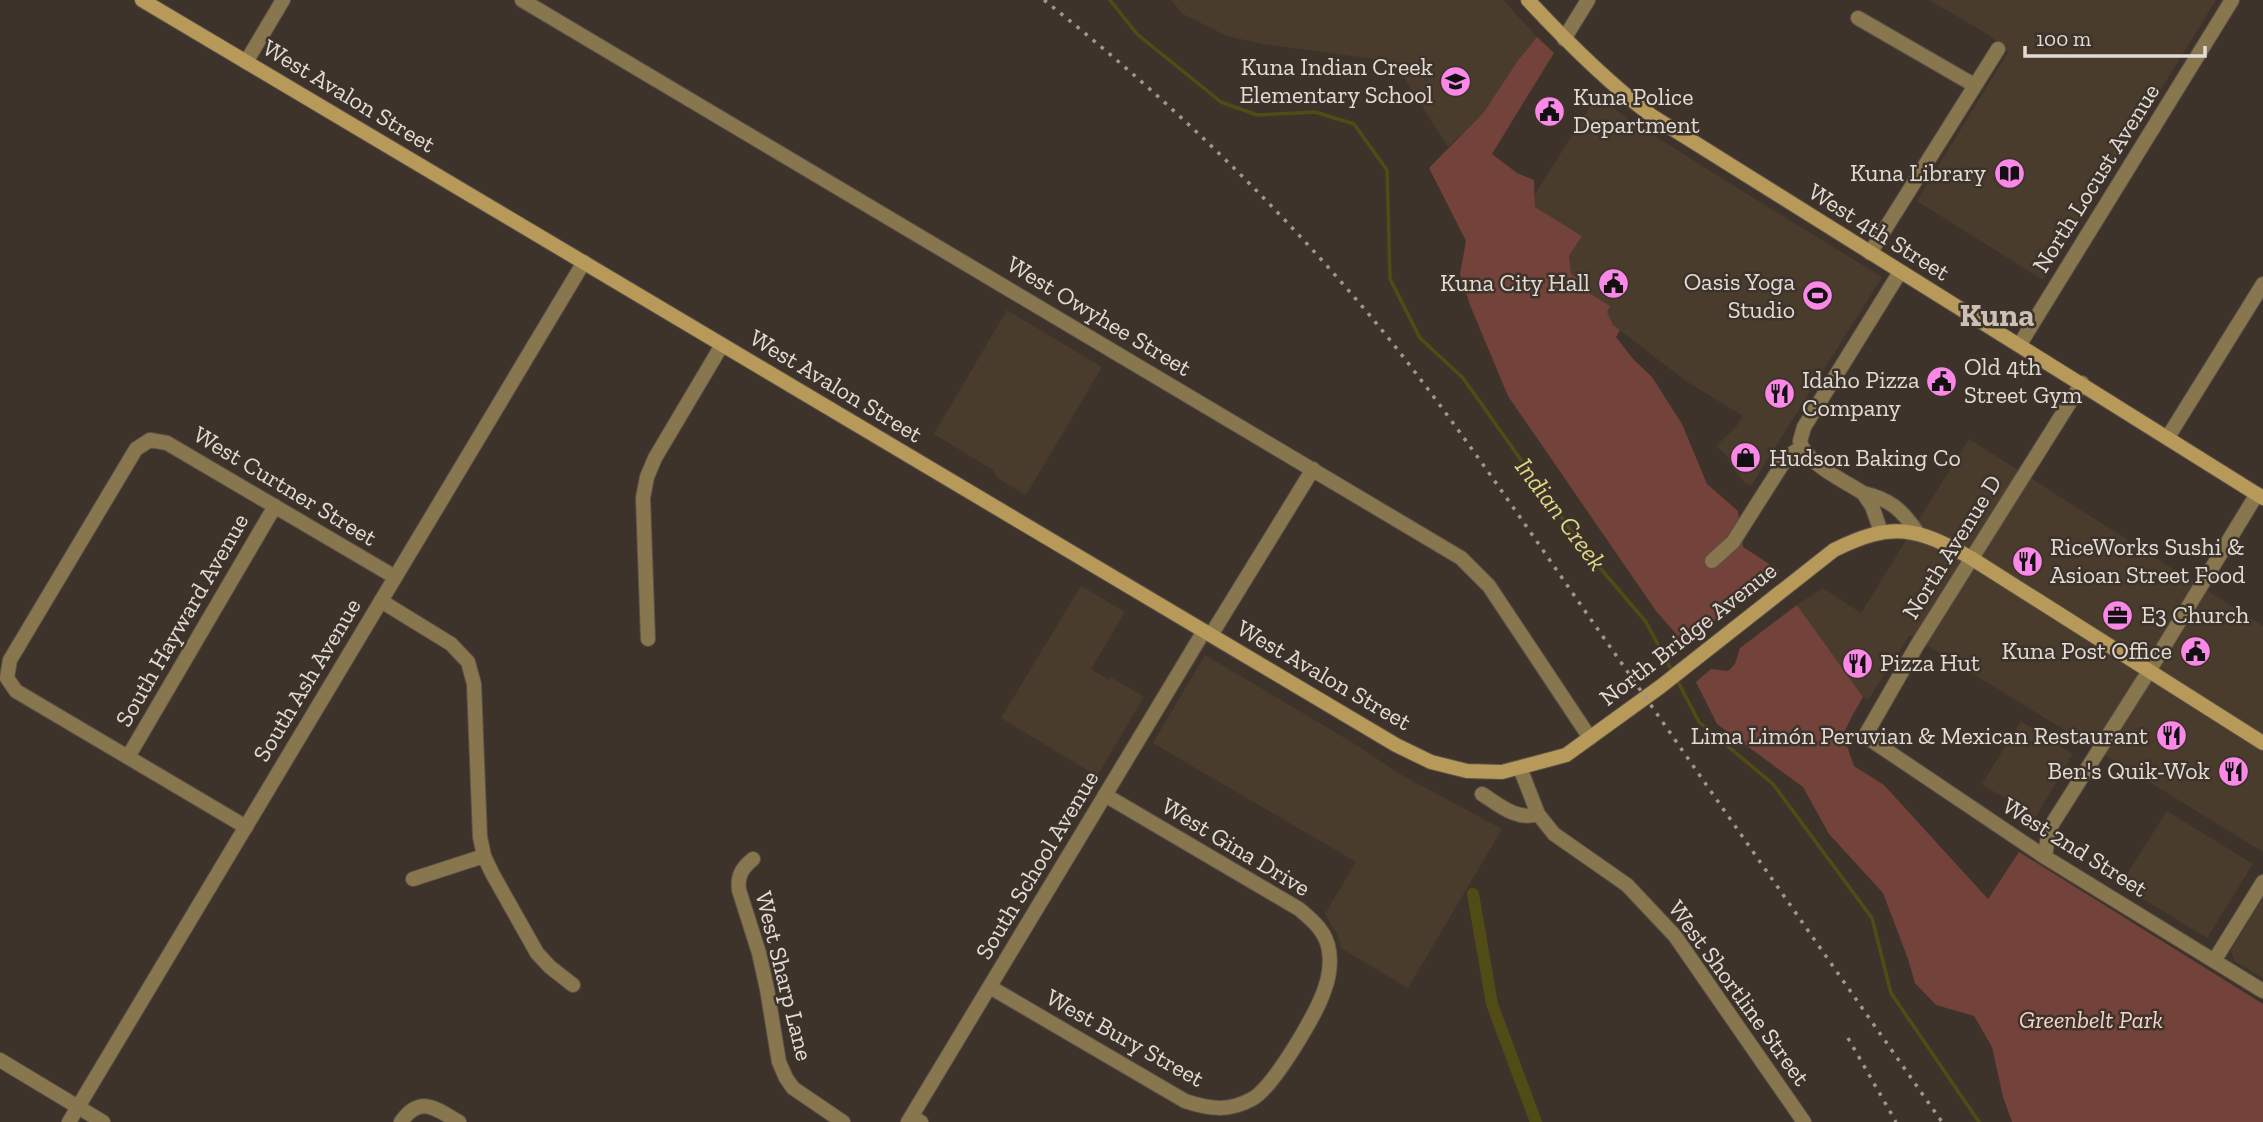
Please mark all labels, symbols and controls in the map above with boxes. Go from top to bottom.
scale bar [2025,14,2205,58]
text: 100 m [2036,26,2091,51]
street label: West Avalon Street [258,33,441,159]
place label: Kuna Indian Creek Elementary School [1239,52,1434,109]
school or university icon: Kuna Indian Creek Elementary School [1439,64,1473,98]
street label: North Locust Avenue [2026,78,2165,278]
place label: Kuna Police Department [1573,82,1700,139]
public building icon: Kuna Police Department [1533,94,1567,128]
library icon: Kuna Library [1992,156,2026,190]
place label: Kuna Library [1850,158,1987,187]
street label: West 4th Street [1803,177,1955,287]
street label: West Owyhee Street [1002,249,1197,382]
public building icon: Kuna City Hall [1596,266,1630,300]
place label: Oasis Yoga Studio [1684,267,1795,324]
place label: Kuna City Hall [1440,268,1590,297]
sports icon: Oasis Yoga Studio [1801,279,1835,313]
district label: Kuna [1959,296,2035,334]
street label: West Avalon Street [745,323,928,449]
place label: Old 4th Street Gym [1964,352,2083,409]
public building icon: Old 4th Street Gym [1924,364,1958,398]
place label: Idaho Pizza Company [1802,365,1920,422]
restaurant icon: Idaho Pizza Company [1762,377,1796,411]
street label: West Curtner Street [188,419,382,552]
shop icon: Hudson Baking Co [1729,441,1763,475]
place label: Hudson Baking Co [1769,443,1961,472]
water label: Indian Creek [1508,451,1614,577]
street label: North Avenue D [1896,469,2008,624]
street label: South Hayward Avenue [109,508,254,732]
place label: RiceWorks Sushi & Asioan Street Food [2050,532,2245,589]
restaurant icon: RiceWorks Sushi & Asioan Street Food [2010,544,2044,578]
street label: North Bridge Avenue [1593,555,1782,712]
street label: South Ash Avenue [246,593,367,767]
office icon: E3 Church [2101,598,2135,632]
place label: E3 Church [2141,600,2250,629]
street label: West Avalon Street [1232,613,1417,736]
public building icon: Kuna Post Office [2178,634,2212,668]
place label: Kuna Post Office [2001,636,2172,665]
restaurant icon: Pizza Hut [1840,646,1874,680]
place label: Pizza Hut [1880,648,1980,677]
restaurant icon: Lima Limón Peruvian & Mexican Restaurant [2154,719,2188,753]
place label: Lima Limón Peruvian & Mexican Restaurant [1691,721,2148,750]
restaurant icon: Ben's Quik-Wok [2216,754,2250,788]
place label: Ben's Quik-Wok [2048,756,2211,785]
street label: South School Avenue [969,765,1104,964]
street label: West 2nd Street [1997,790,2153,903]
street label: West Gina Drive [1157,791,1316,902]
street label: West Sharp Lane [749,888,820,1064]
street label: West Shortline Street [1662,894,1816,1091]
street label: West Bury Street [1041,982,1209,1093]
park label: Greenbelt Park [2019,1005,2163,1034]

